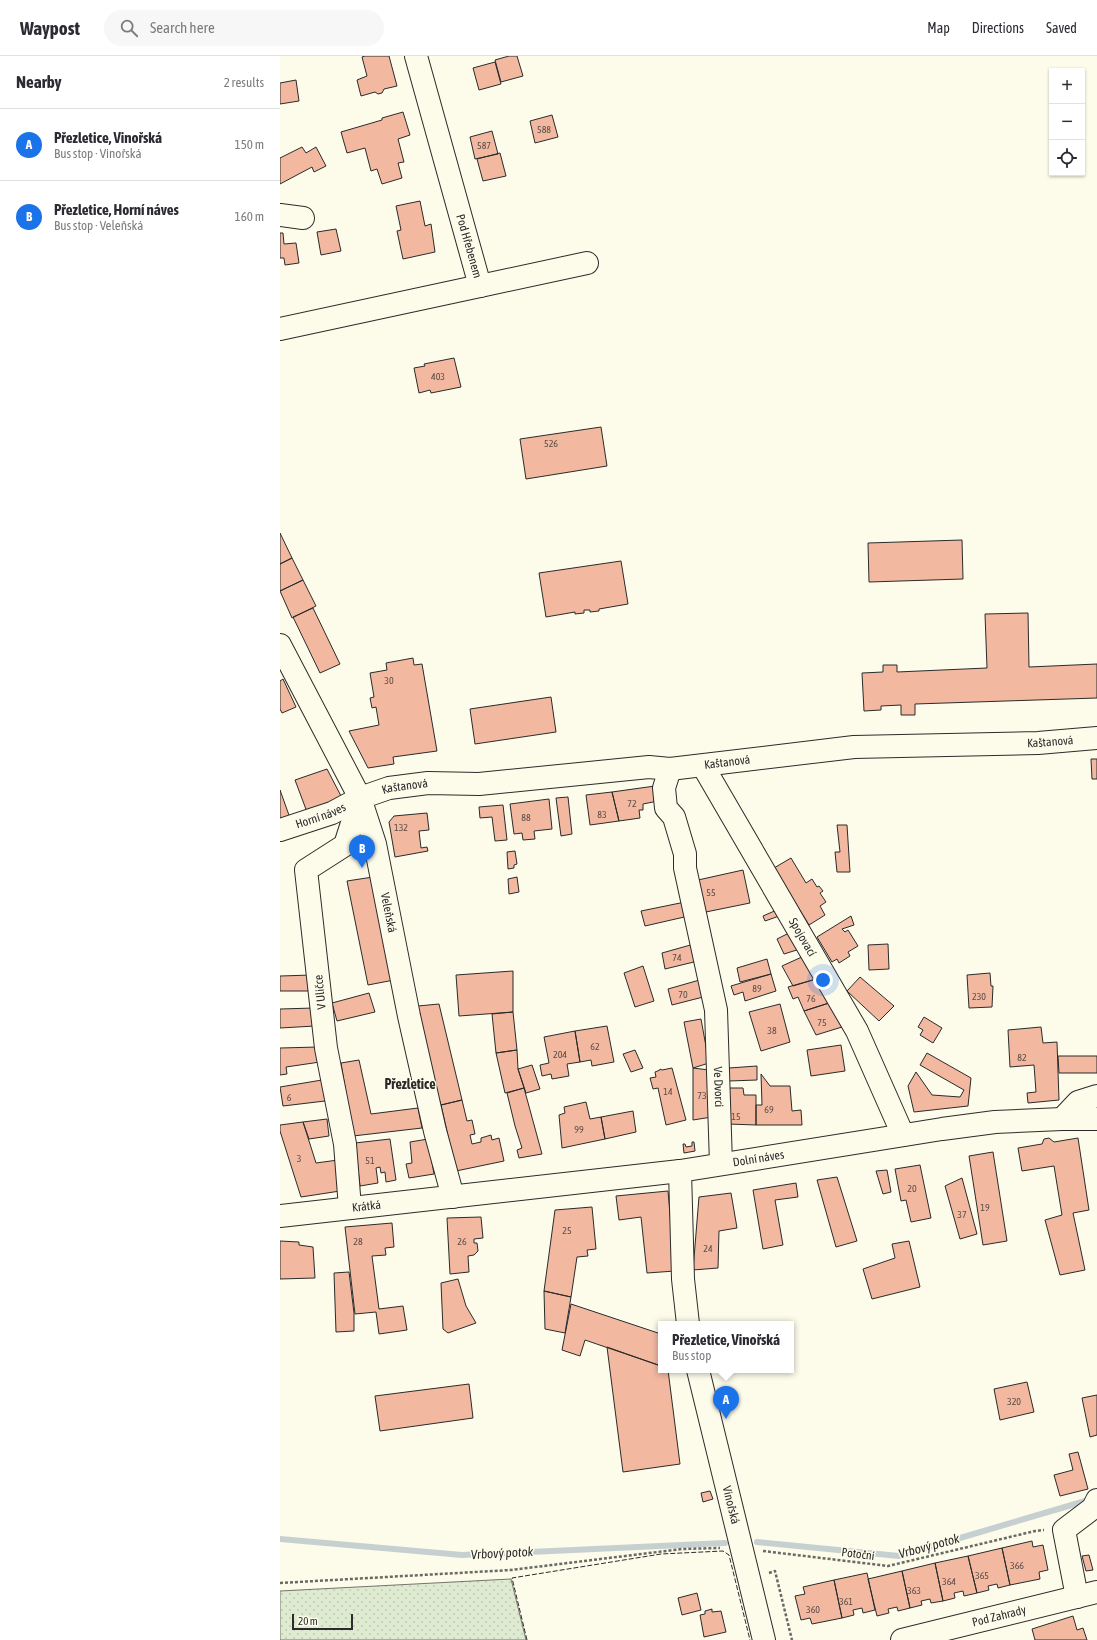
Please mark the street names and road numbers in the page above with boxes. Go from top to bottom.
street label: Pod Hřebenem [453,212,485,280]
street label: Kaštanová [1027,733,1074,750]
street label: Kaštanová [703,752,751,772]
street label: Kaštanová [380,776,429,797]
street label: Horní náves [294,800,348,831]
street label: Veleňská [378,891,399,934]
street label: Spojovací [786,915,819,959]
street label: V Uličce [311,974,329,1010]
street label: Ve Dvorci [711,1066,726,1107]
street label: Dolní náves [732,1147,785,1169]
street label: Krátká [351,1198,382,1215]
street label: Vinořská [720,1485,742,1526]
street label: Potoční [841,1545,876,1563]
street label: Pod Zahrady [971,1603,1028,1629]

